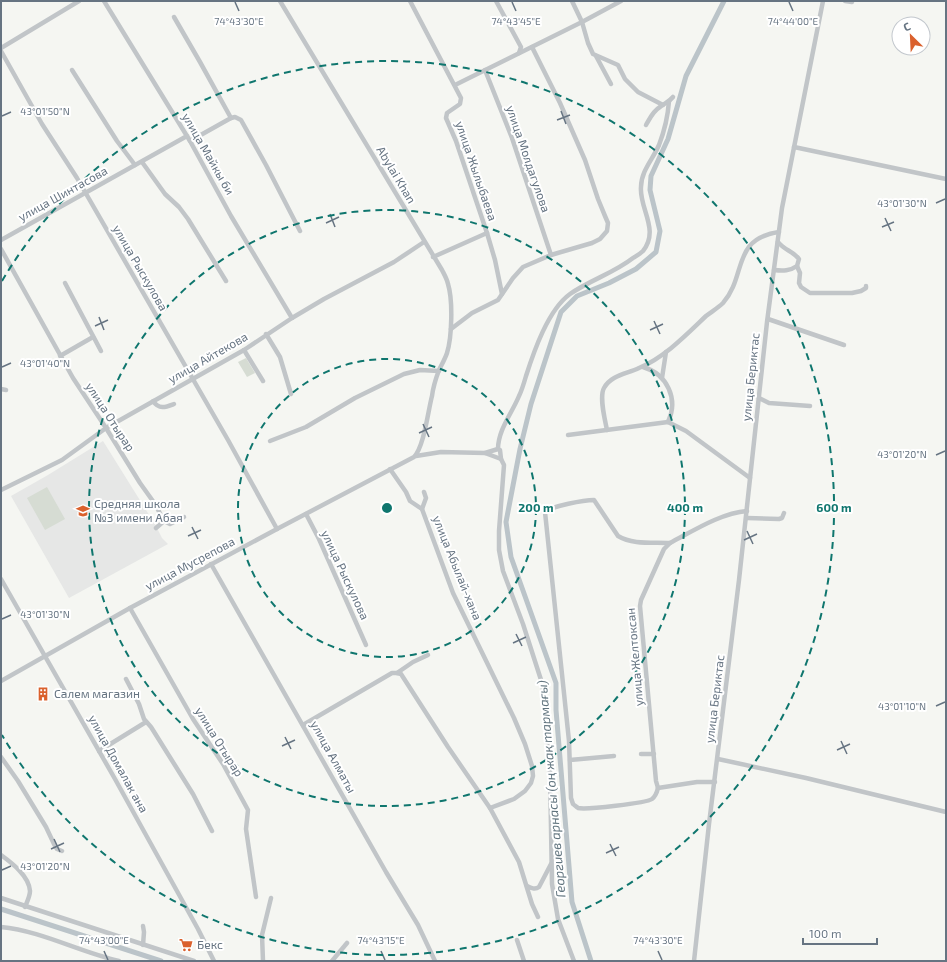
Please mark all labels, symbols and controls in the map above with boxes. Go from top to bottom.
text: 74°43'30"E [214,15,264,27]
text: 74°43'45"E [491,15,541,27]
text: 74°44'00"E [768,15,819,27]
north arrow [891,16,931,56]
text: С [901,19,913,34]
street label: улица Молдагулова [503,103,554,214]
text: 43°01'50"N [20,105,70,117]
street label: улица Майкы би [179,110,238,197]
street label: улица Жылыбаева [452,119,501,223]
street label: Abylai Khan [374,143,419,206]
street label: улица Шинтасова [15,163,110,224]
text: 43°01'30"N [877,197,927,209]
street label: улица Рыскулова [110,222,171,314]
street label: улица Айтекова [165,329,250,386]
street label: улица Бериктас [738,332,763,422]
text: 43°01'40"N [20,357,70,369]
street label: улица Отырар [83,379,138,454]
text: 43°01'20"N [877,448,927,460]
place label: Средняя школа №3 имени Абая [94,496,183,524]
text: 200 m [518,500,554,514]
text: 400 m [667,500,703,514]
text: 600 m [816,500,852,514]
centre of rings [380,501,394,515]
school or university icon: Средняя школа №3 имени Абая [75,503,91,519]
street label: улица Абылай-хана [430,513,485,622]
street label: улица Рыскулова [318,528,373,622]
street label: улица Мусрепова [142,534,237,594]
street label: улица Желтоксан [623,607,646,707]
text: 43°01'30"N [20,608,70,620]
street label: улица Бериктас [702,654,727,744]
water label: Георгиев арнасы (оң жақ тармағы) [533,679,568,898]
building icon: Салем магазин [35,686,51,702]
place label: Салем магазин [54,686,140,700]
text: 43°01'10"N [878,700,926,712]
street label: улица Отырар [192,704,247,779]
street label: улица Домалак ана [85,712,152,815]
street label: улица Алматы [307,718,360,796]
text: 43°01'20"N [20,860,70,872]
scale bar [803,920,877,946]
text: 100 m [809,926,841,940]
text: 74°43'00"E [79,934,129,946]
text: 74°43'15"E [357,934,405,946]
text: 74°43'30"E [633,934,683,946]
supermarket icon: Бекс [178,937,194,953]
place label: Бекс [197,937,223,951]

